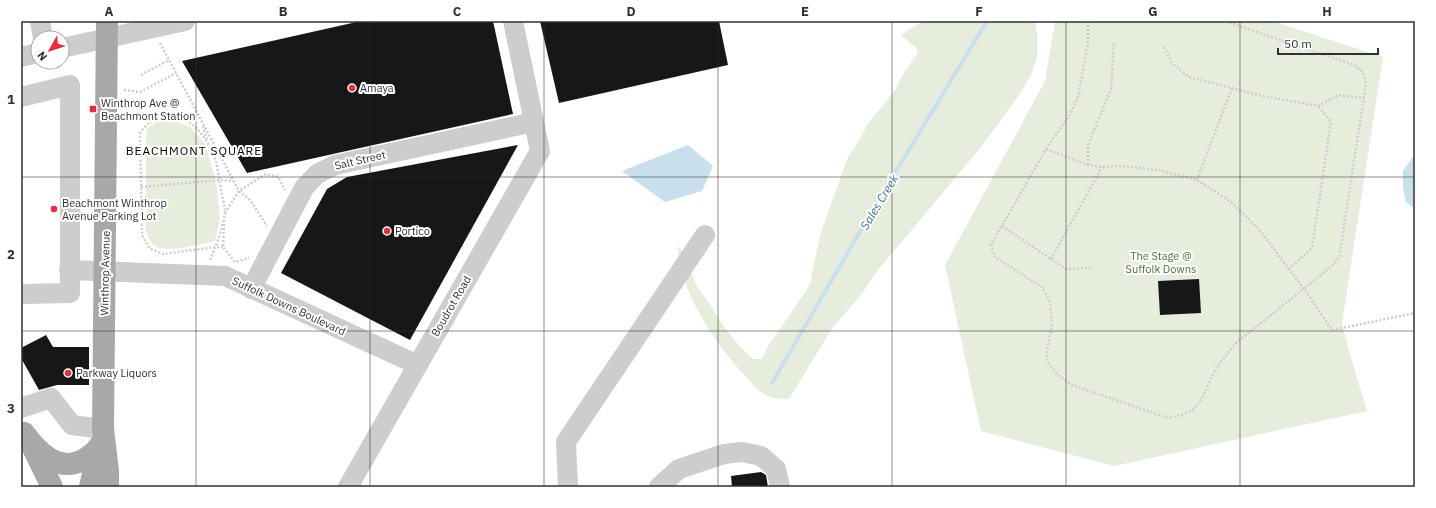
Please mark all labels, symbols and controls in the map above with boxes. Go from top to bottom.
text: A [105,3,114,20]
text: B [279,3,288,20]
text: C [453,3,462,20]
text: D [626,3,636,20]
text: E [801,3,809,20]
text: F [975,3,983,20]
text: G [1148,3,1158,20]
text: H [1322,3,1332,20]
north arrow [30,30,70,70]
scale bar [1278,30,1378,56]
text: 50 m [1284,36,1312,51]
text: N [34,49,50,64]
place label: Amaya [360,81,394,95]
marker: Amaya [347,83,357,93]
text: 1 [7,91,15,108]
place label: Winthrop Ave @ Beachmont Station [101,96,196,123]
marker: Winthrop Ave @ Beachmont Station [88,104,98,114]
district label: BEACHMONT SQUARE [126,143,262,158]
street label: Salt Street [333,147,387,173]
water label: Sales Creek [857,171,902,232]
place label: Beachmont Winthrop Avenue Parking Lot [62,196,167,223]
marker: Beachmont Winthrop Avenue Parking Lot [49,204,59,214]
place label: Portico [395,224,430,238]
marker: Portico [382,226,392,236]
street label: Winthrop Avenue [97,231,113,315]
text: 2 [7,246,15,263]
park label: The Stage @ Suffolk Downs [1126,249,1196,276]
street label: Boudrot Road [428,273,474,339]
street label: Suffolk Downs Boulevard [230,274,348,338]
place label: Parkway Liquors [76,366,157,380]
marker: Parkway Liquors [63,368,73,378]
text: 3 [7,400,15,417]

